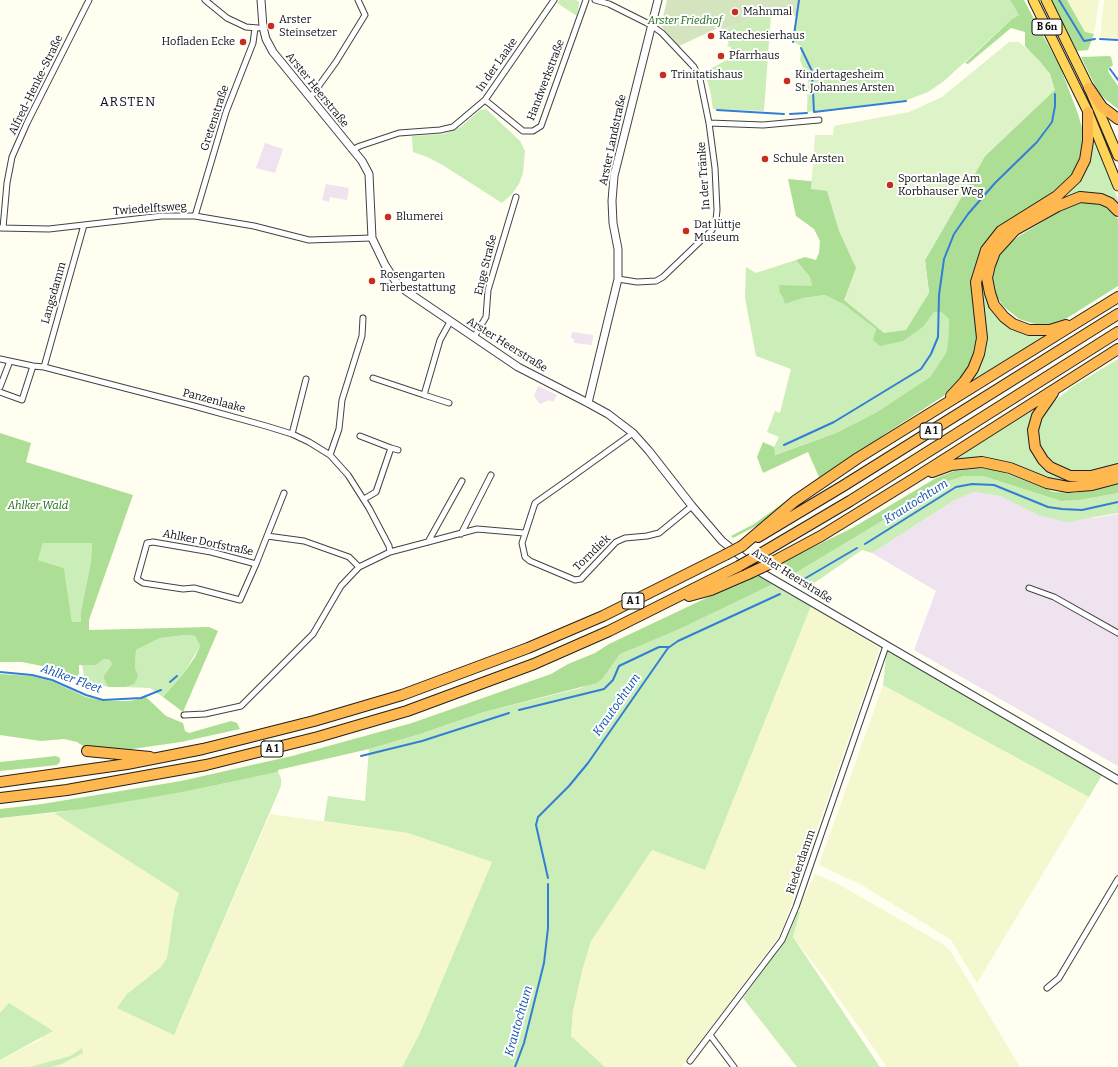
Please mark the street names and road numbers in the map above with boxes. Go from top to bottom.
road number: B 6n [1032,19,1062,35]
street label: Alfred-Henke-Straße [6,33,66,137]
street label: In der Laake [474,36,520,94]
street label: Handwerkstraße [524,38,568,122]
street label: Arster Heerstraße [283,50,351,130]
street label: Gretenstraße [198,83,232,153]
street label: Arster Landstraße [597,93,629,187]
street label: In der Tränke [695,142,713,210]
street label: Twiedelftsweg [113,200,187,218]
street label: Enge Straße [472,233,500,297]
street label: Langsdamm [39,261,69,325]
street label: Arster Heerstraße [464,315,550,375]
street label: Panzenlaake [181,386,247,416]
road number: A 1 [920,423,942,439]
street label: Ahlker Dorfstraße [162,527,254,559]
street label: Torndiek [571,532,613,574]
street label: Arster Heerstraße [749,546,835,606]
road number: A 1 [622,593,644,609]
road number: A 1 [261,741,283,757]
street label: Riederdamm [784,828,818,896]

